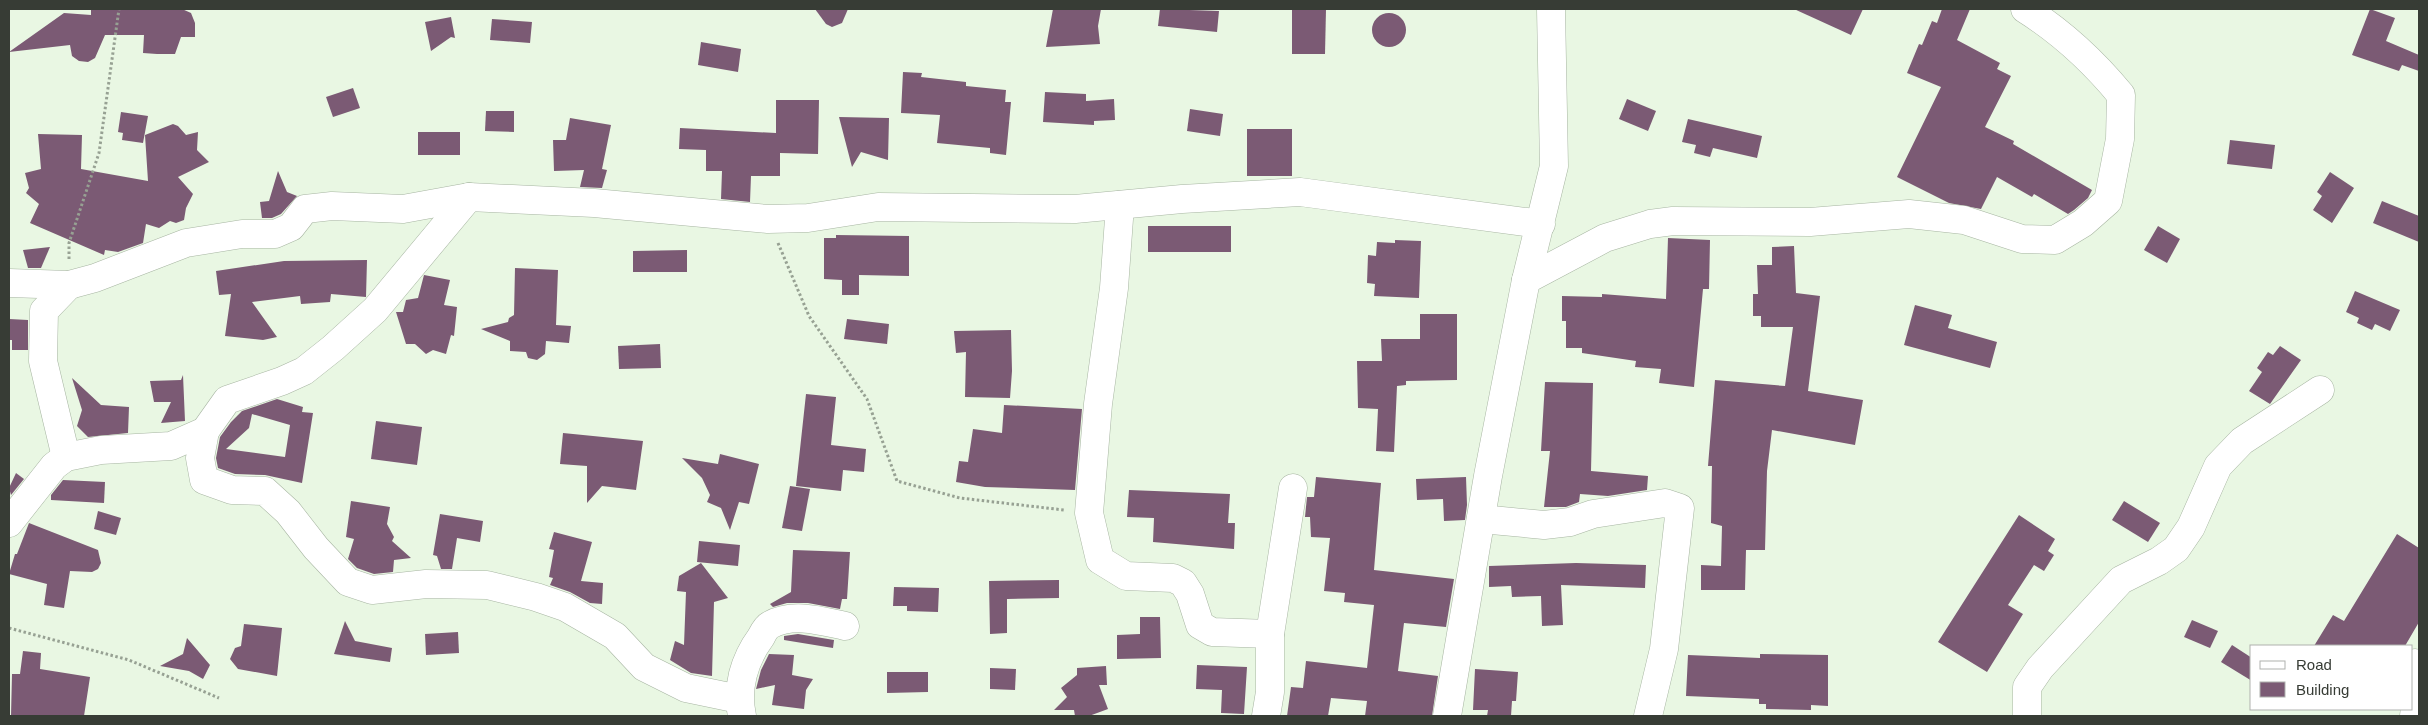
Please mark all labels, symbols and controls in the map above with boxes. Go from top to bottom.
legend [2250,645,2413,710]
text: Road [2296,656,2332,673]
text: Building [2296,681,2349,698]

